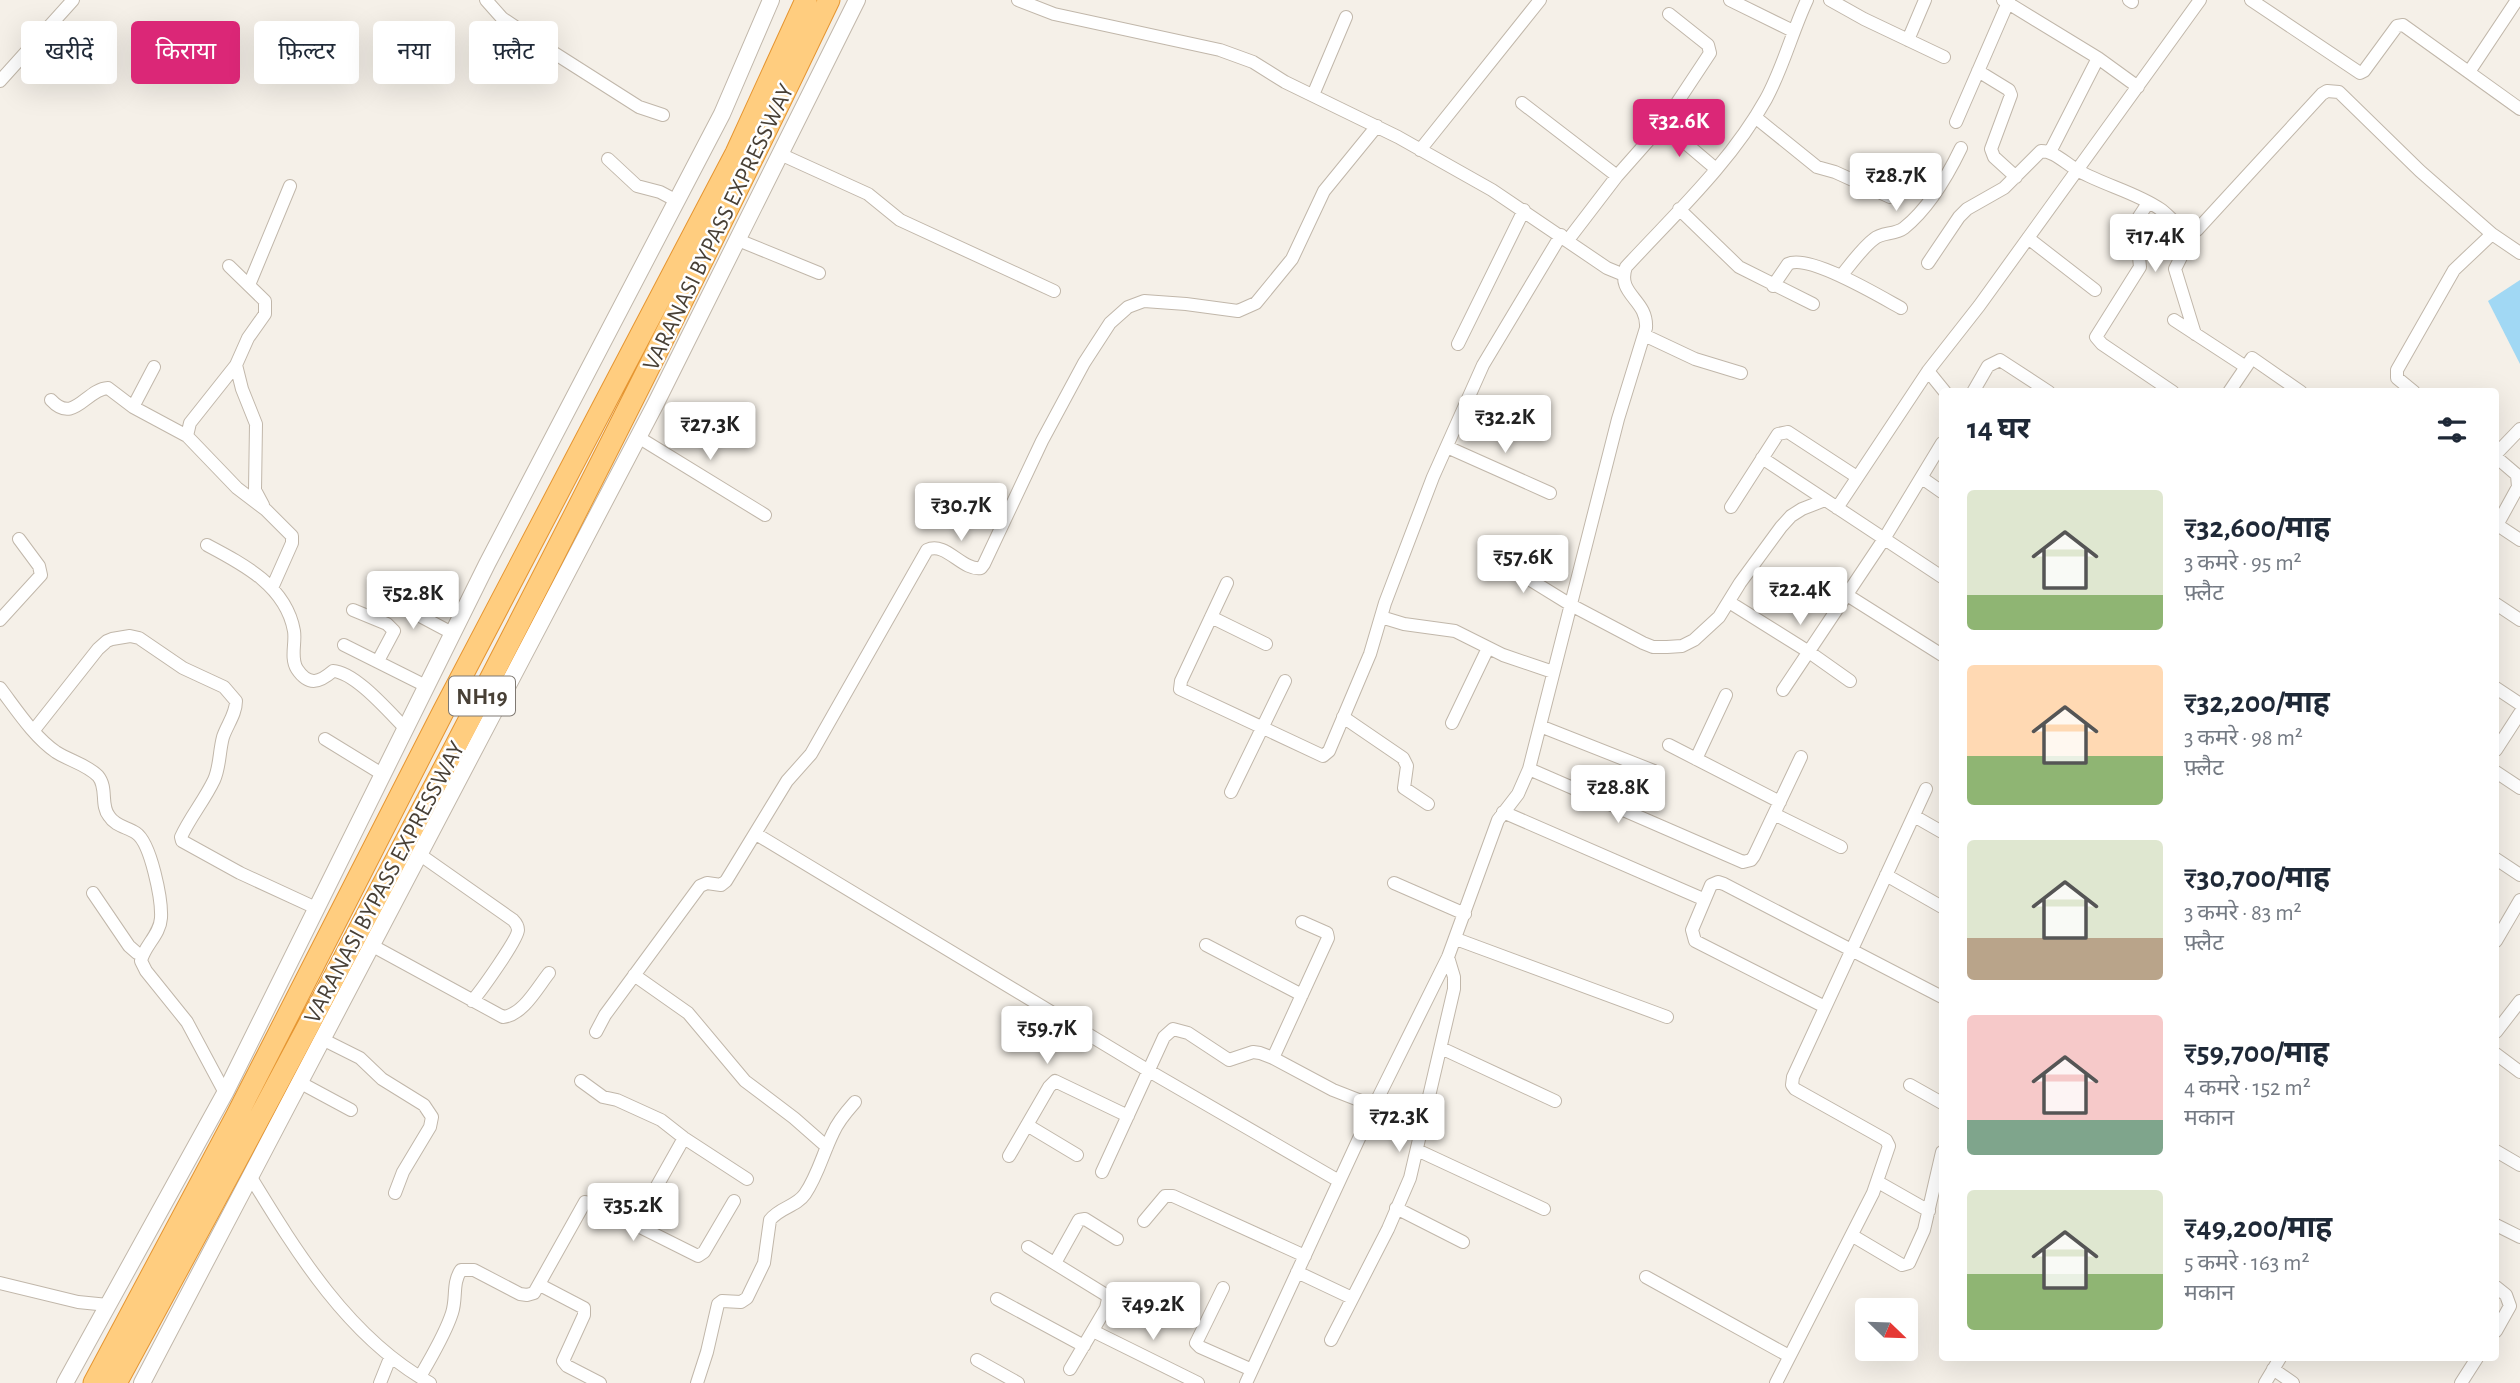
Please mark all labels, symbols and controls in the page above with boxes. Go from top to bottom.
chip: खरीदें [21,21,117,84]
chip: किराया [131,21,240,84]
chip: फ़िल्टर [254,21,359,84]
chip: नया [373,21,455,84]
chip: फ़्लैट [469,21,558,84]
street label: VARANASI BYPASS EXPRESSWAY [639,80,799,375]
pin: ₹32.6K [1622,100,1736,159]
text: ₹32.6K [1649,110,1709,133]
pin: ₹28.7K [1839,154,1953,213]
text: ₹28.7K [1866,164,1926,187]
pin: ₹17.4K [2098,215,2212,274]
text: ₹17.4K [2126,225,2184,248]
pin: ₹32.2K [1448,396,1562,455]
pin: ₹27.3K [653,402,767,462]
text: ₹32.2K [1475,406,1535,429]
icon: filters [2433,411,2471,449]
text: ₹27.3K [680,413,740,436]
text: 14 घर [1967,414,2030,444]
pin: ₹30.7K [904,484,1018,543]
text: ₹30.7K [931,494,991,517]
text: ₹32,600/माह [2184,513,2330,543]
icon: home [2023,518,2107,602]
pin: ₹57.6K [1466,536,1580,595]
text: ₹57.6K [1493,546,1553,569]
text: 3 कमरे · 95 m² [2184,552,2302,575]
pin: ₹22.4K [1743,568,1857,627]
pin: ₹52.8K [356,572,470,631]
text: ₹22.4K [1769,578,1831,601]
text: ₹52.8K [383,582,443,605]
text: फ़्लैट [2184,582,2224,605]
road number: NH19 [449,676,515,716]
text: ₹32,200/माह [2184,688,2330,718]
icon: home [2023,693,2107,777]
text: 3 कमरे · 98 m² [2184,727,2303,750]
street label: VARANASI BYPASS EXPRESSWAY [300,737,470,1027]
text: फ़्लैट [2184,757,2224,780]
pin: ₹28.8K [1561,766,1675,825]
text: ₹28.8K [1587,776,1649,799]
text: ₹30,700/माह [2184,863,2330,893]
icon: home [2023,868,2107,952]
text: 3 कमरे · 83 m² [2184,902,2302,925]
text: फ़्लैट [2184,932,2224,955]
pin: ₹59.7K [990,1006,1104,1066]
text: ₹59.7K [1017,1017,1077,1040]
text: ₹59,700/माह [2184,1038,2329,1068]
icon: home [2023,1043,2107,1127]
text: 4 कमरे · 152 m² [2184,1077,2311,1100]
pin: ₹72.3K [1342,1094,1456,1154]
text: ₹72.3K [1369,1105,1429,1128]
text: मकान [2184,1107,2234,1130]
pin: ₹35.2K [576,1184,690,1243]
text: ₹35.2K [603,1194,663,1217]
text: ₹49,200/माह [2184,1213,2332,1243]
icon: home [2023,1218,2107,1302]
text: 5 कमरे · 163 m² [2184,1252,2310,1275]
pin: ₹49.2K [1096,1282,1210,1342]
text: मकान [2184,1282,2234,1305]
text: ₹49.2K [1122,1293,1184,1316]
north arrow [1855,1298,1918,1362]
map controls [1855,1298,1918,1361]

